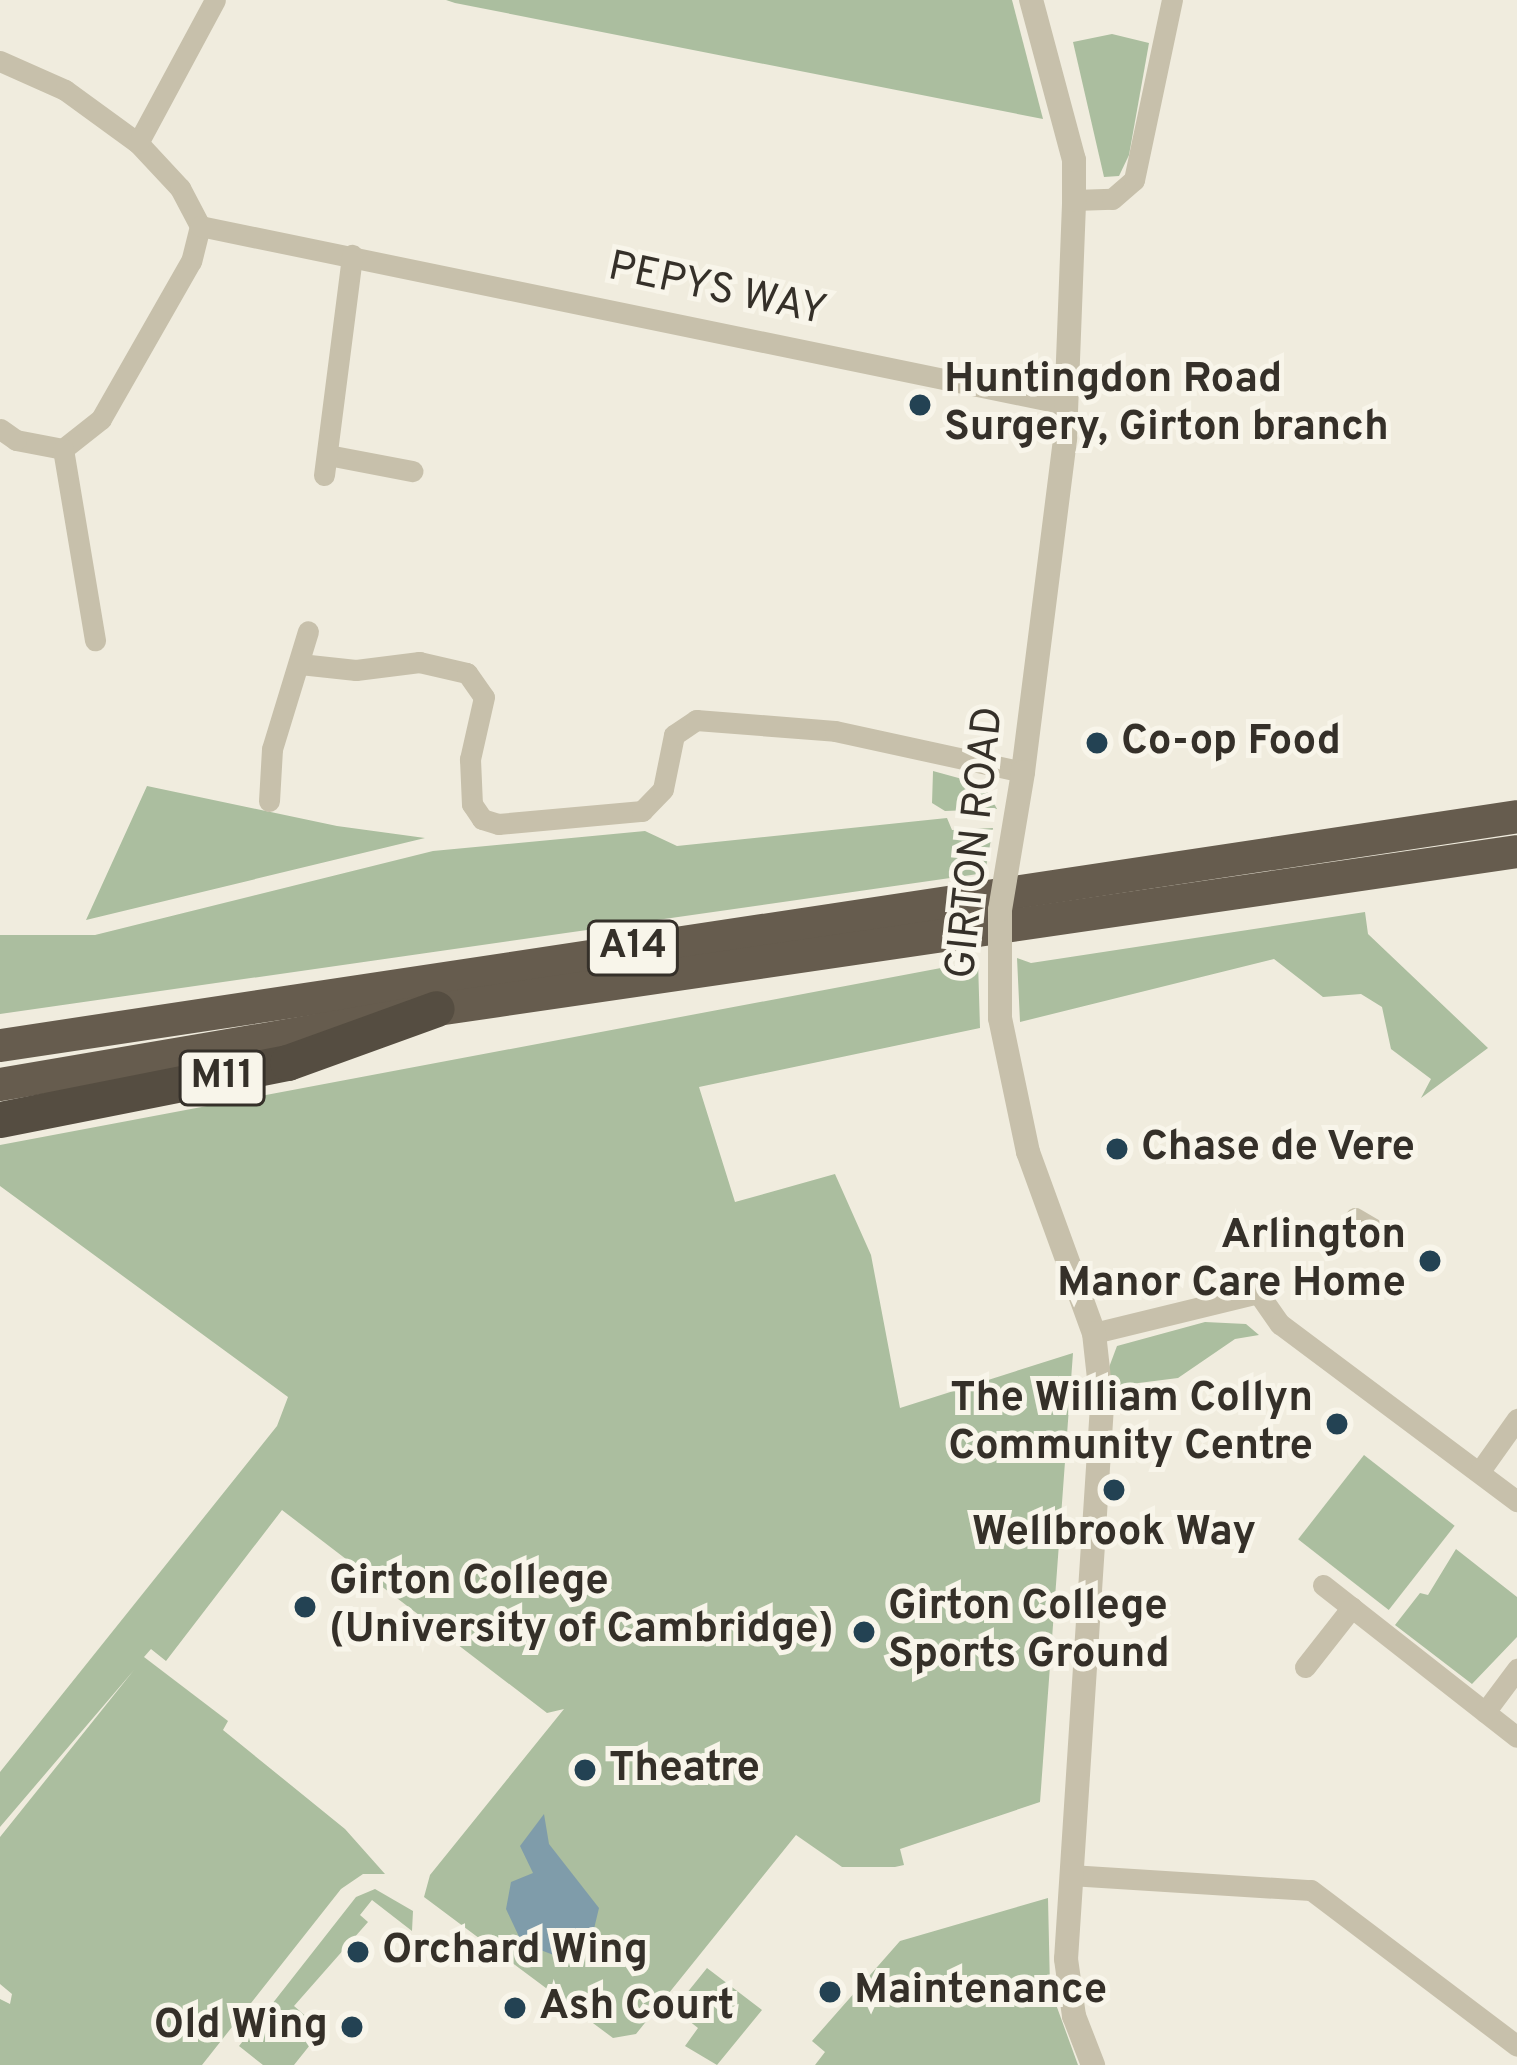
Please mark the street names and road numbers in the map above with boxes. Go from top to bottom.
street label: PEPYS WAY [603,243,831,339]
street label: GIRTON ROAD [938,704,1016,982]
road number: A14 [585,915,681,981]
road number: M11 [177,1045,267,1111]

